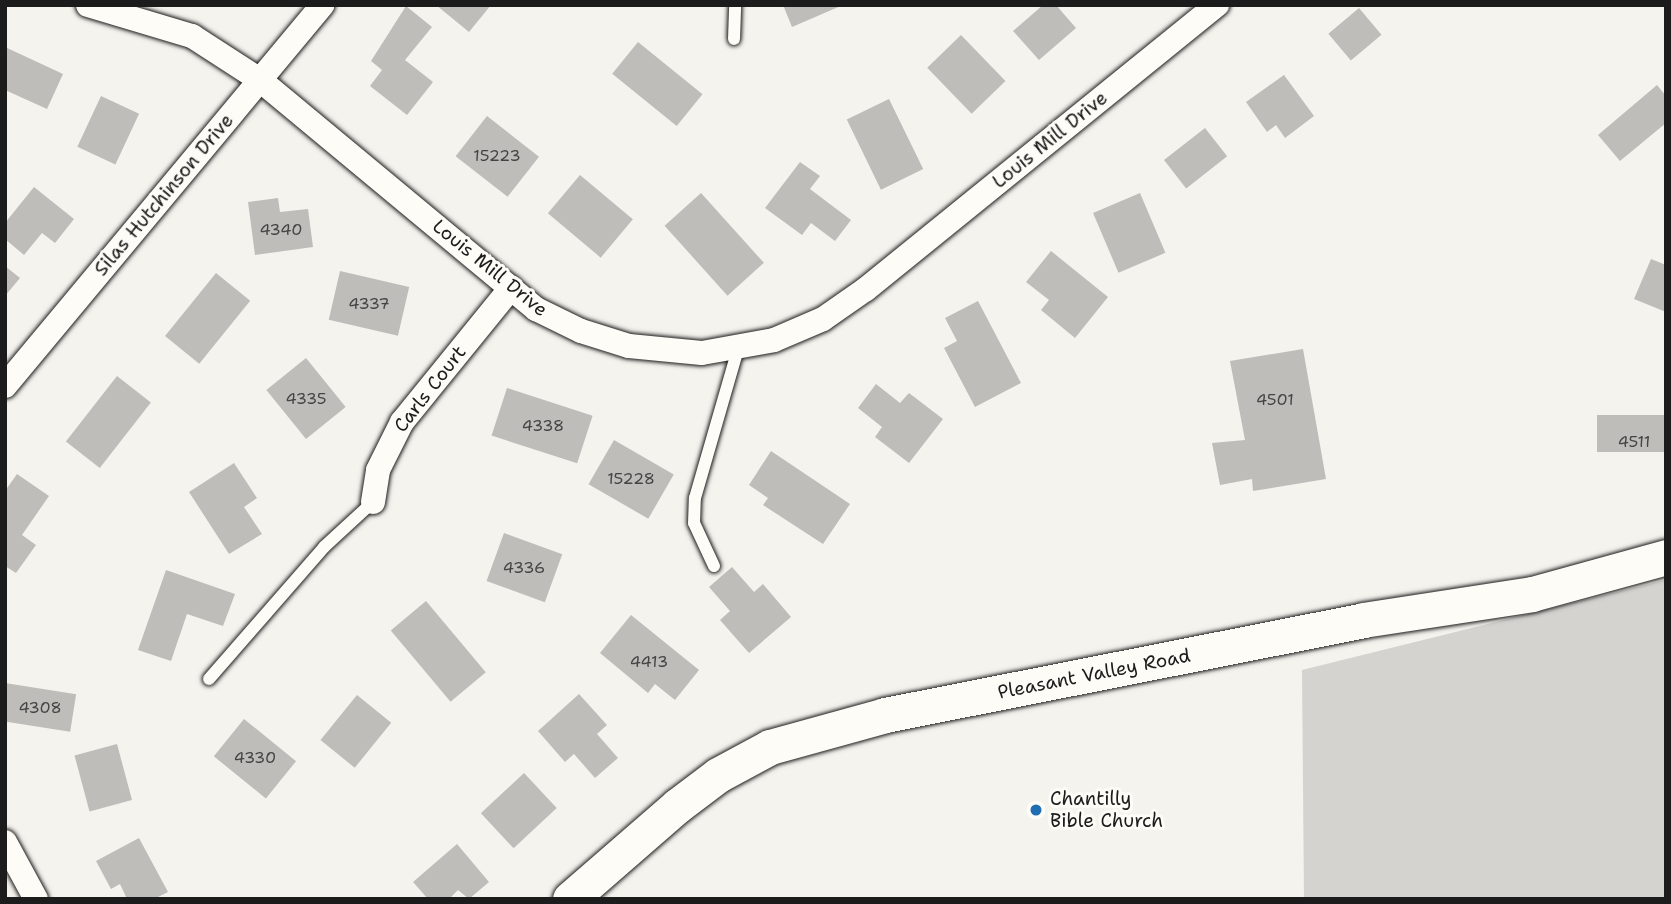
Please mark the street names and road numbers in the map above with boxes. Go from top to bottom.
street label: Louis Mill Drive [988,87,1112,193]
street label: Silas Hutchinson Drive [90,109,238,281]
street label: Louis Mill Drive [428,215,552,321]
street label: Carls Court [389,341,471,437]
street label: Pleasant Valley Road [996,644,1192,704]

